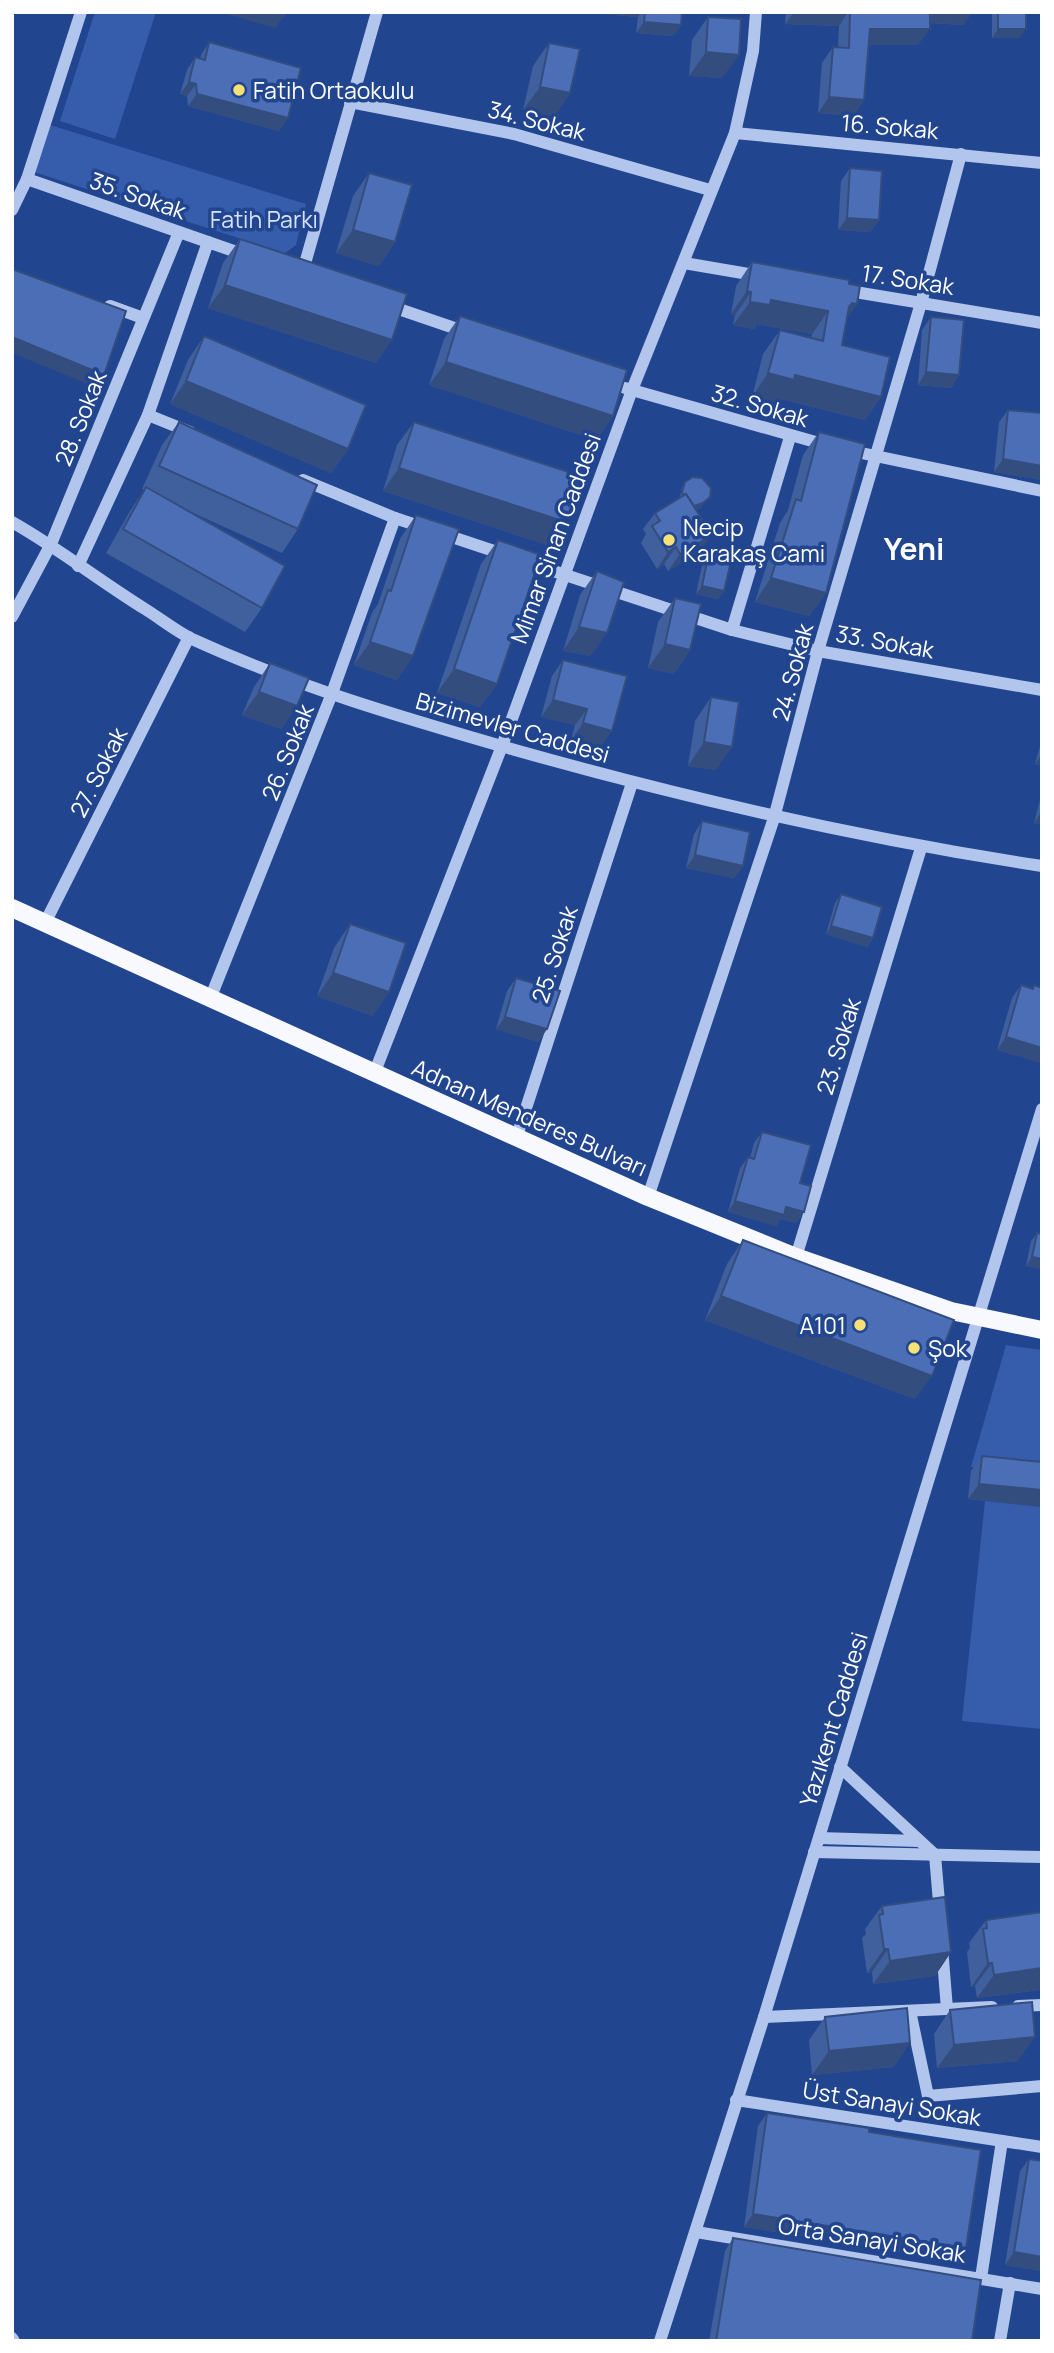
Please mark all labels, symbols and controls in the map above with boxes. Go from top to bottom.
place label: Fatih Ortaokulu [253,74,414,106]
marker: Fatih Ortaokulu [231,82,247,98]
street label: 34. Sokak [485,92,590,148]
street label: 16. Sokak [840,106,940,146]
street label: 35. Sokak [86,164,191,227]
park label: Fatih Parkı [210,203,318,235]
street label: 17. Sokak [860,256,957,302]
street label: 28. Sokak [46,365,114,470]
street label: 32. Sokak [708,376,813,434]
street label: Mimar Sinan Caddesi [502,428,608,648]
place label: Necip Karakaş Cami [683,511,825,569]
district label: Yeni [884,528,944,569]
marker: Necip Karakaş Cami [661,532,677,548]
street label: 33. Sokak [833,617,937,665]
street label: 24. Sokak [764,619,820,724]
street label: Bizimevler Caddesi [412,684,614,770]
street label: 26. Sokak [253,699,321,805]
street label: 27. Sokak [62,721,135,822]
street label: 25. Sokak [523,901,585,1007]
street label: 23. Sokak [808,993,868,1098]
street label: Adnan Menderes Bulvarı [407,1051,653,1183]
place label: A101 [799,1309,846,1341]
marker: A101 [852,1317,868,1333]
place label: Şok [928,1332,968,1364]
marker: Şok [906,1340,922,1356]
street label: Yazıkent Caddesi [791,1628,875,1810]
street label: Üst Sanayi Sokak [800,2073,984,2133]
street label: Orta Sanayi Sokak [776,2208,969,2270]

